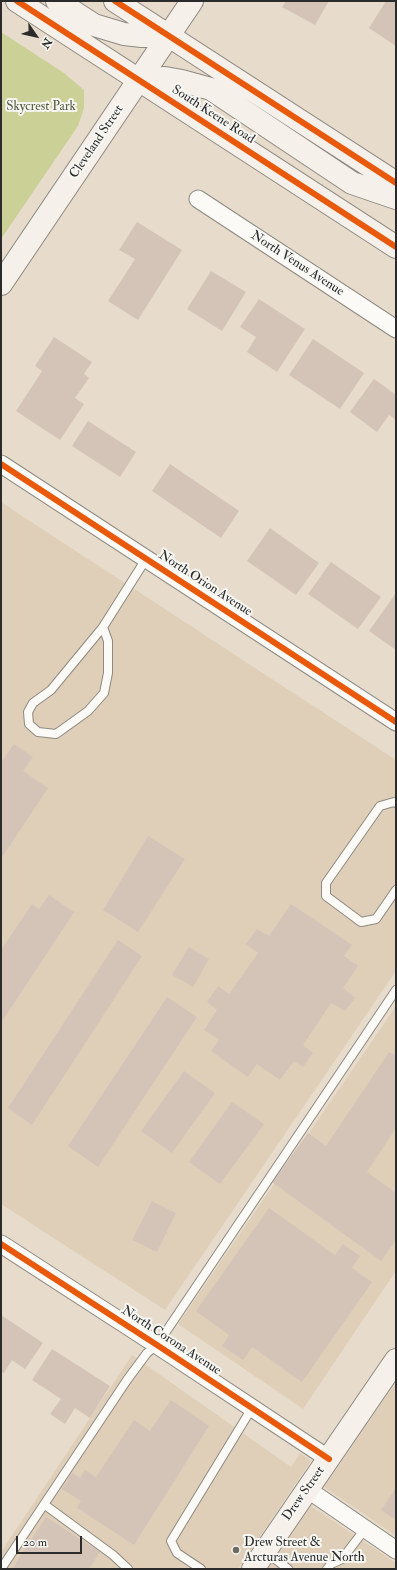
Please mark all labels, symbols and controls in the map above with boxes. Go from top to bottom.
north arrow [16,16,56,56]
text: N [38,35,55,51]
street label: South Keene Road [169,82,257,148]
park label: Skycrest Park [6,99,76,115]
street label: Cleveland Street [67,102,127,182]
street label: North Venus Avenue [247,228,347,300]
street label: North Orion Avenue [155,548,255,620]
street label: North Corona Avenue [118,1303,224,1379]
street label: Drew Street [280,1464,328,1524]
scale bar [18,1528,84,1554]
text: 20 m [23,1535,47,1550]
place label: Drew Street & Arcturas Avenue North [244,1535,364,1566]
marker: Drew Street & Arcturas Avenue North [231,1545,241,1555]

